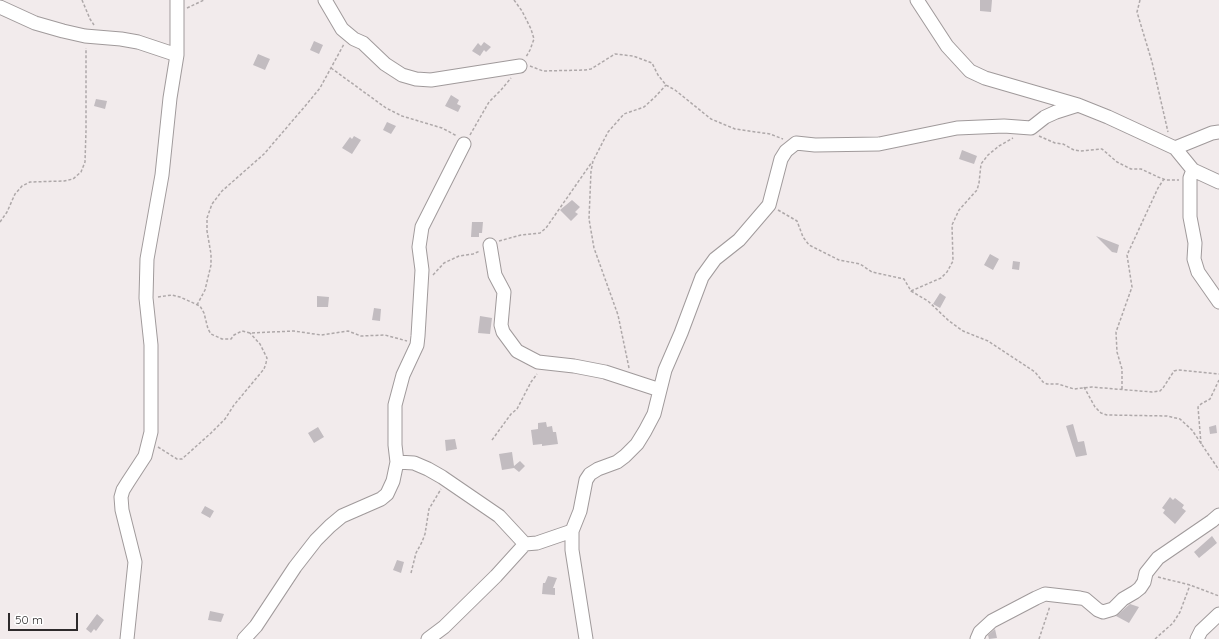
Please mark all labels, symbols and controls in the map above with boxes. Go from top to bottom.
scale bar [10,605,80,631]
text: 50 m [15,612,43,627]

